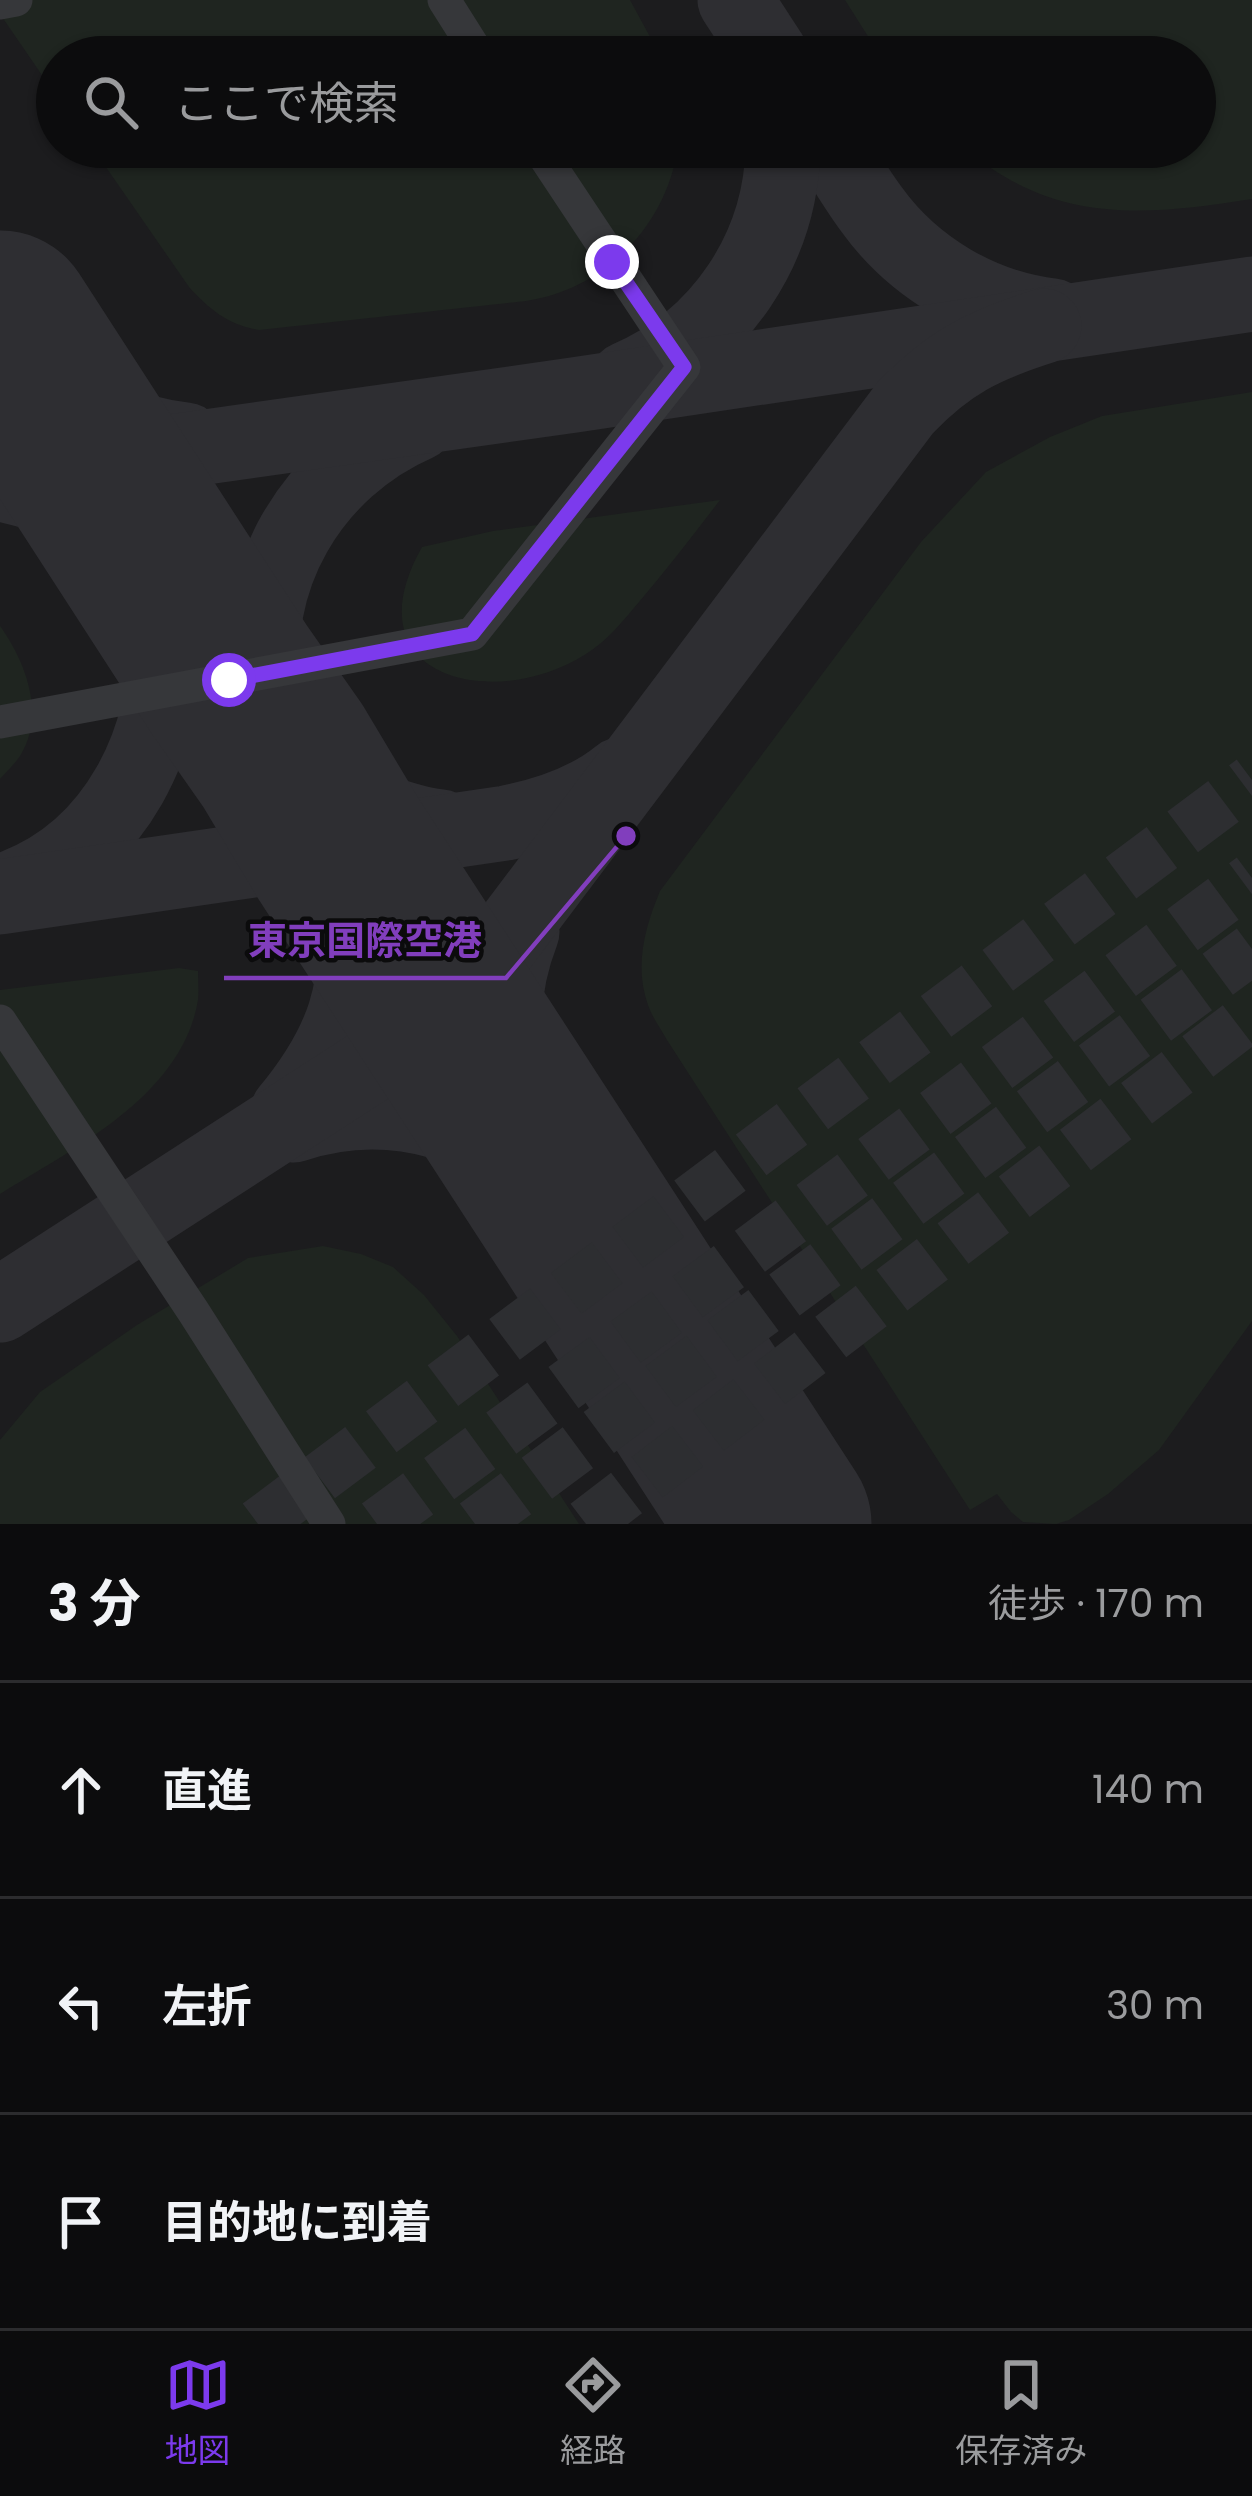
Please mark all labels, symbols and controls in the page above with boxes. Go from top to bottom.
search box [36,36,1216,168]
icon: search [78,69,144,135]
text: ここで検索 [174,72,399,135]
route end [585,235,639,289]
route start [202,653,256,707]
callout: 東京国際空港 [224,903,506,978]
text: 東京国際空港 [248,913,482,968]
text: 3 分 [48,1567,141,1639]
text: 徒歩 · 170 m [988,1576,1204,1631]
icon: ahead [48,1757,114,1823]
text: 直進 [162,1759,252,1822]
text: 140 m [1092,1762,1204,1817]
icon: left [48,1973,114,2039]
text: 左折 [162,1975,252,2038]
text: 30 m [1106,1978,1204,2033]
icon: arrive [48,2189,114,2255]
text: 目的地に到着 [162,2191,432,2254]
tab: 地図 [165,2352,231,2476]
tab: 経路 [560,2352,626,2476]
tab: 保存済み [955,2352,1087,2476]

